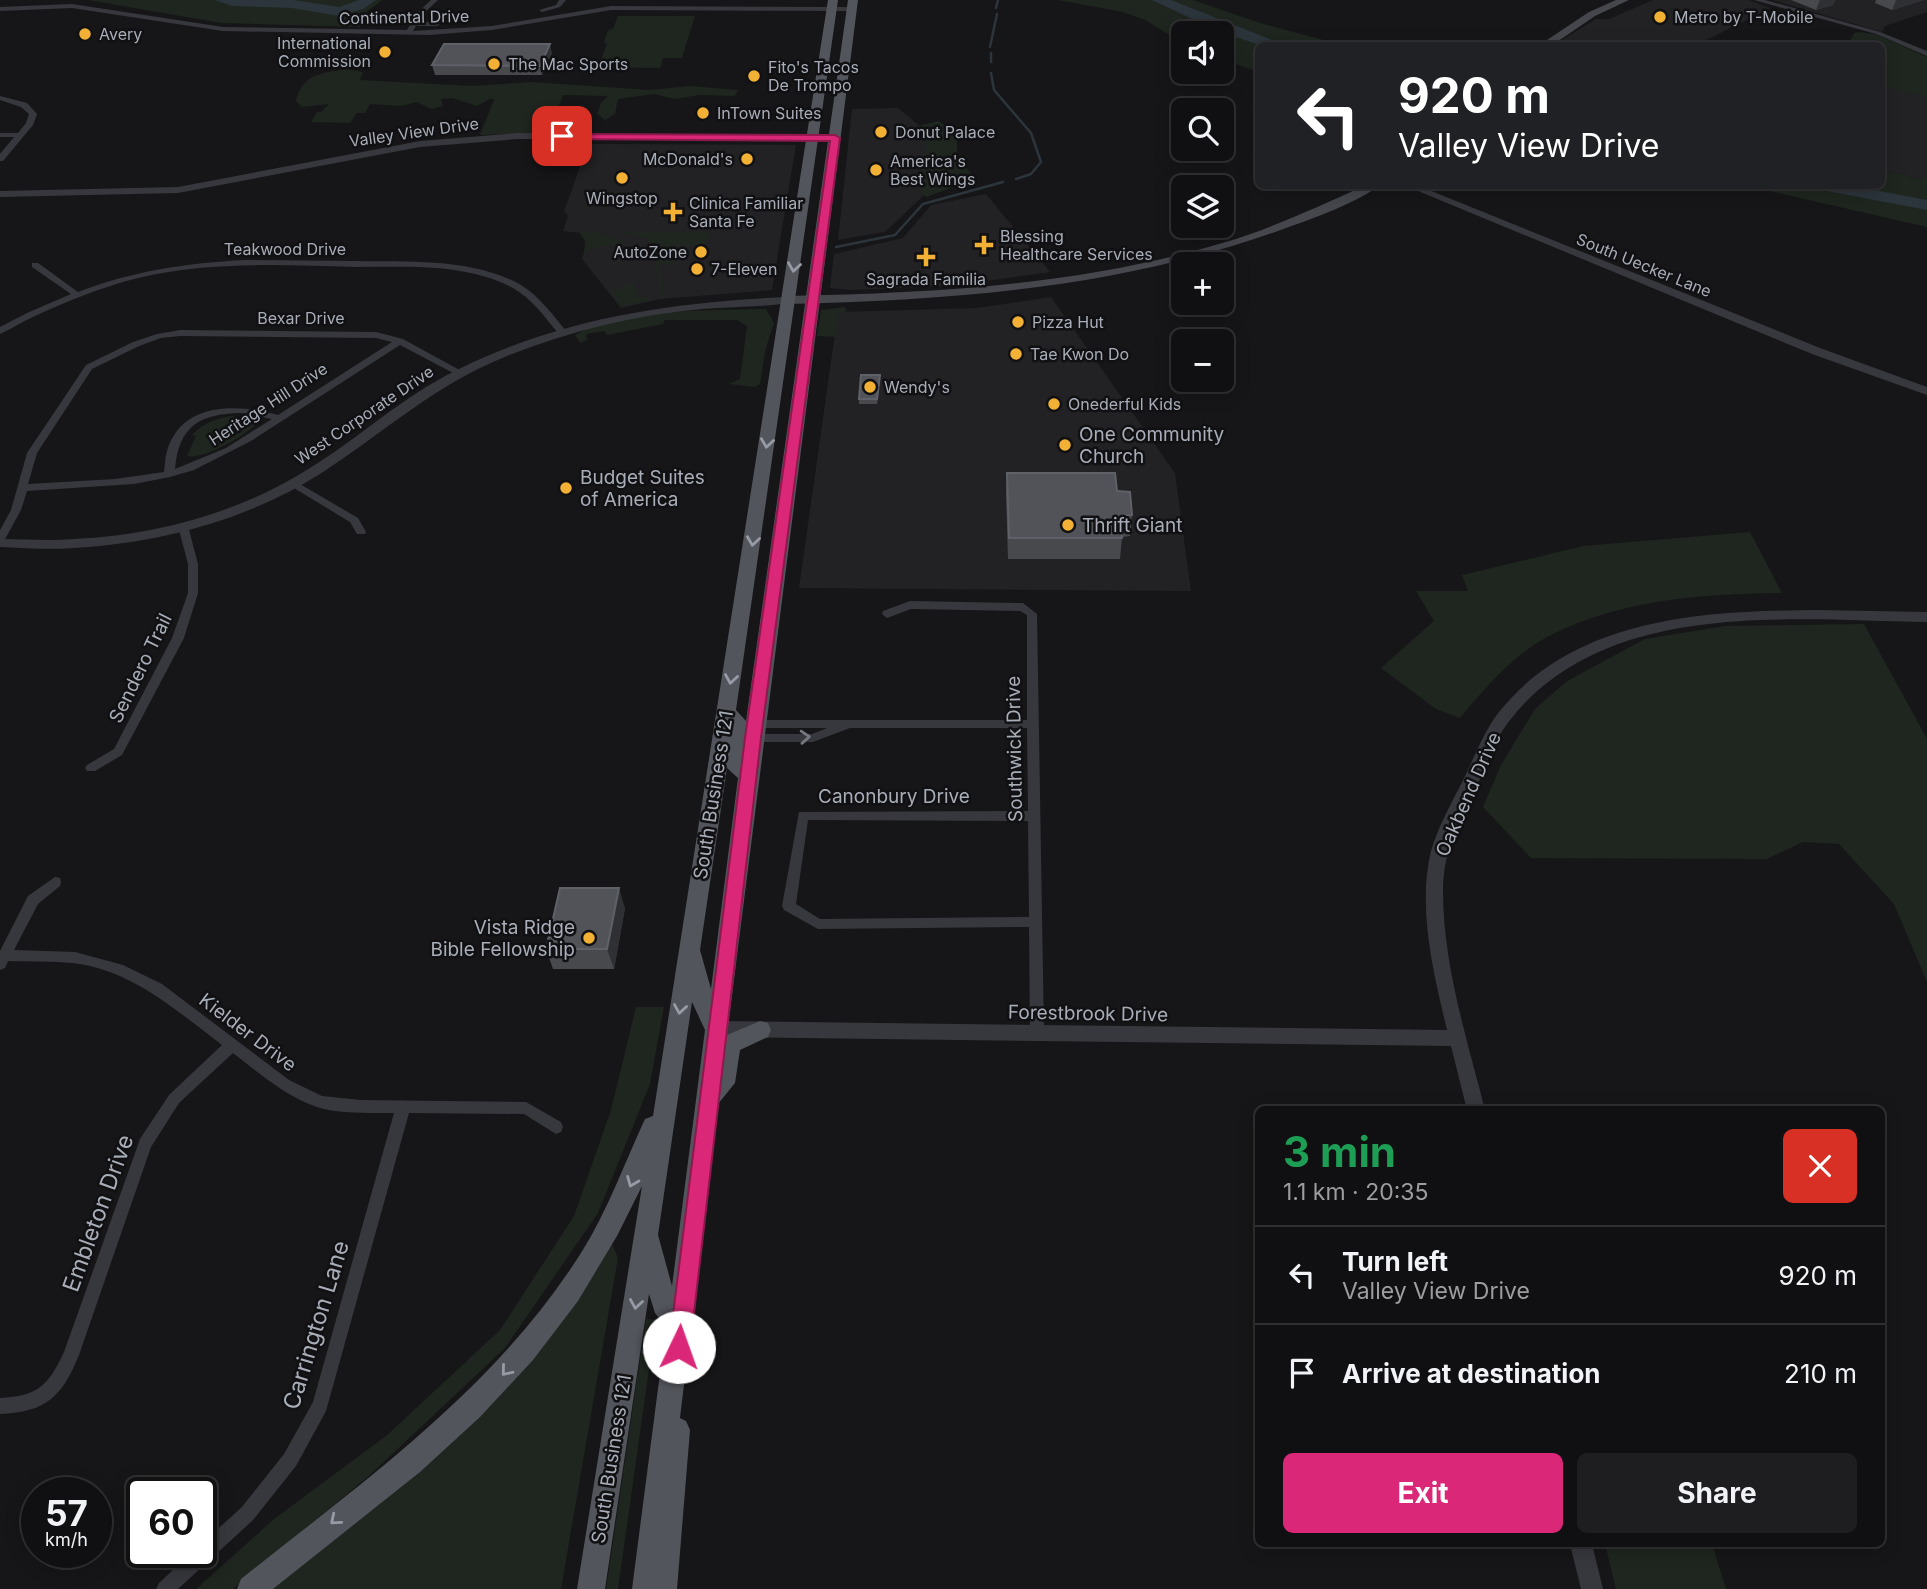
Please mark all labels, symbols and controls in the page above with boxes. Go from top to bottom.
street label: Continental Drive [339,6,469,28]
place label: Metro by T-Mobile [1674,7,1813,27]
marker: Metro by T-Mobile [1652,9,1668,25]
map controls [1171,21,1234,392]
button: sound [1171,21,1234,84]
place label: Avery [99,24,142,44]
marker: Avery [77,26,93,42]
place label: International Commission [277,33,371,71]
marker: International Commission [377,44,393,60]
place label: The Mac Sports [508,54,628,74]
marker: The Mac Sports [486,56,502,72]
place label: Fito's Tacos De Trompo [768,57,859,95]
text: 920 m [1398,66,1550,125]
marker: Fito's Tacos De Trompo [746,68,762,84]
icon: left [1283,70,1374,161]
button: search [1171,98,1234,161]
place label: InTown Suites [717,103,822,123]
marker: InTown Suites [695,105,711,121]
pin [532,106,592,166]
street label: Valley View Drive [348,113,480,151]
icon: arrive [543,117,581,155]
place label: Donut Palace [895,122,995,142]
marker: Donut Palace [873,124,889,140]
text: Valley View Drive [1398,126,1659,165]
place label: McDonald's [643,149,733,169]
marker: McDonald's [739,151,755,167]
place label: America's Best Wings [890,151,975,189]
marker: America's Best Wings [868,162,884,178]
marker: Wingstop [614,170,630,186]
button: layers [1171,175,1234,238]
place label: Wingstop [586,188,658,208]
place label: Clinica Familiar Santa Fe [689,193,803,231]
marker: Clinica Familiar Santa Fe [663,202,683,222]
place label: Blessing Healthcare Services [1000,226,1153,264]
street label: South Uecker Lane [1574,229,1714,301]
marker: Blessing Healthcare Services [974,235,994,255]
street label: Teakwood Drive [224,239,346,259]
place label: AutoZone [613,242,687,262]
marker: AutoZone [693,244,709,260]
marker: Sagrada Familia [916,247,936,267]
button: + [1171,252,1234,315]
place label: 7-Eleven [711,259,777,279]
marker: 7-Eleven [689,261,705,277]
one-way arrow [786,261,801,273]
place label: Sagrada Familia [866,269,986,289]
street label: Bexar Drive [257,308,345,328]
place label: Pizza Hut [1032,312,1104,332]
marker: Pizza Hut [1010,314,1026,330]
button: − [1171,329,1234,392]
place label: Tae Kwon Do [1030,344,1129,364]
marker: Tae Kwon Do [1008,346,1024,362]
street label: Heritage Hill Drive [205,358,331,450]
street label: West Corporate Drive [291,361,437,469]
place label: Wendy's [884,377,950,397]
marker: Wendy's [862,379,878,395]
place label: Onederful Kids [1068,394,1181,414]
marker: Onederful Kids [1046,396,1062,412]
place label: One Community Church [1079,423,1224,468]
one-way arrow [759,437,774,448]
marker: One Community Church [1057,437,1073,453]
place label: Budget Suites of America [580,466,705,511]
marker: Budget Suites of America [558,480,574,496]
place label: Thrift Giant [1082,514,1182,537]
marker: Thrift Giant [1060,517,1076,533]
one-way arrow [745,535,760,547]
street label: Sendero Trail [104,610,177,727]
one-way arrow [724,673,739,685]
street label: Southwick Drive [1002,676,1027,822]
street label: South Business 121 [689,709,738,881]
street label: Oakbend Drive [1431,728,1506,860]
one-way arrow [800,730,811,745]
street label: Canonbury Drive [818,785,970,808]
place label: Vista Ridge Bible Fellowship [430,916,575,961]
marker: Vista Ridge Bible Fellowship [581,930,597,946]
street label: Kielder Drive [195,988,301,1076]
street label: Forestbrook Drive [1008,1001,1168,1026]
one-way arrow [673,1003,688,1015]
text: 3 min [1283,1126,1396,1177]
button: close [1783,1129,1857,1203]
street label: Embleton Drive [57,1131,139,1295]
one-way arrow [626,1176,640,1188]
text: 1.1 km · 20:35 [1283,1178,1429,1206]
street label: Carrington Lane [277,1237,355,1413]
text: Turn left [1342,1246,1448,1277]
icon: left [1283,1256,1321,1294]
text: 920 m [1779,1260,1857,1291]
text: Valley View Drive [1342,1277,1530,1305]
one-way arrow [629,1299,644,1310]
position arrow [642,1310,716,1384]
icon: arrive [1283,1354,1321,1392]
text: Arrive at destination [1342,1358,1601,1389]
text: 210 m [1784,1358,1857,1389]
one-way arrow [502,1362,514,1375]
street label: South Business 121 [587,1373,636,1545]
button: Exit [1283,1453,1563,1533]
button: Share [1577,1453,1857,1533]
speed limit sign: 60 [126,1477,217,1568]
text: 57 [45,1492,88,1534]
one-way arrow [330,1512,343,1524]
text: km/h [45,1529,88,1550]

